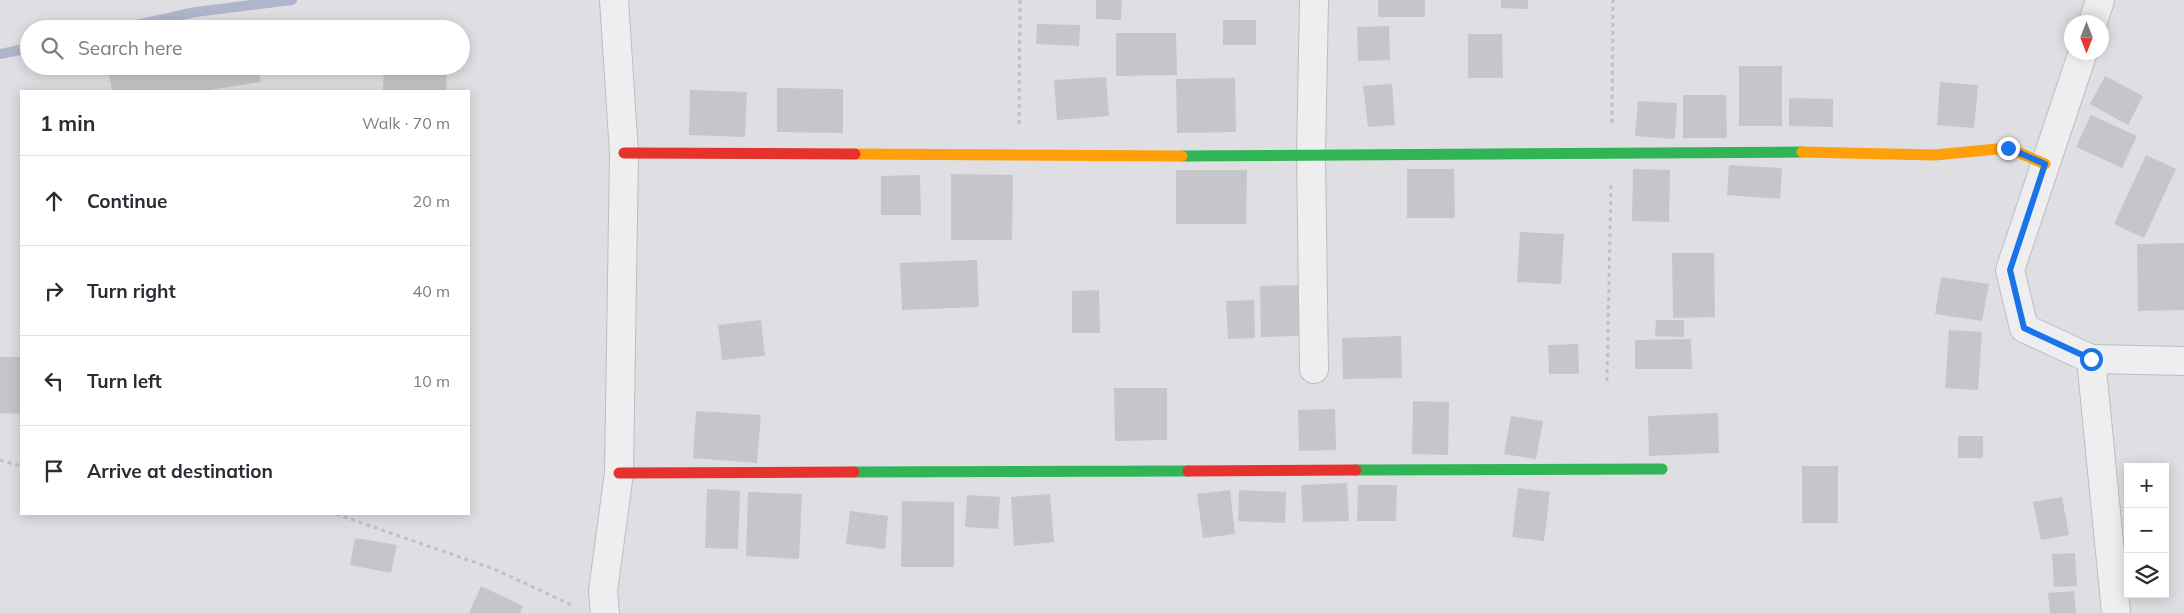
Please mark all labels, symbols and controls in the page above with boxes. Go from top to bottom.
north arrow [2064,15,2109,60]
search box [20,20,470,75]
icon: search [38,34,66,62]
text: Search here [78,36,182,60]
text: 1 min [40,110,95,136]
text: Walk · 70 m [362,113,450,133]
route end [1997,137,2020,160]
icon: ahead [40,187,68,215]
text: Continue [87,189,167,213]
text: 20 m [413,191,450,211]
icon: right [40,277,68,305]
text: Turn right [87,279,176,303]
text: 40 m [413,281,450,301]
route start [2080,348,2103,371]
icon: left [40,367,68,395]
text: Turn left [87,369,162,393]
text: 10 m [413,371,450,391]
icon: arrive [40,457,68,485]
text: Arrive at destination [87,459,273,483]
map controls [2124,463,2169,598]
button: + [2124,463,2169,508]
button: − [2124,508,2169,553]
button: layers [2124,553,2169,598]

